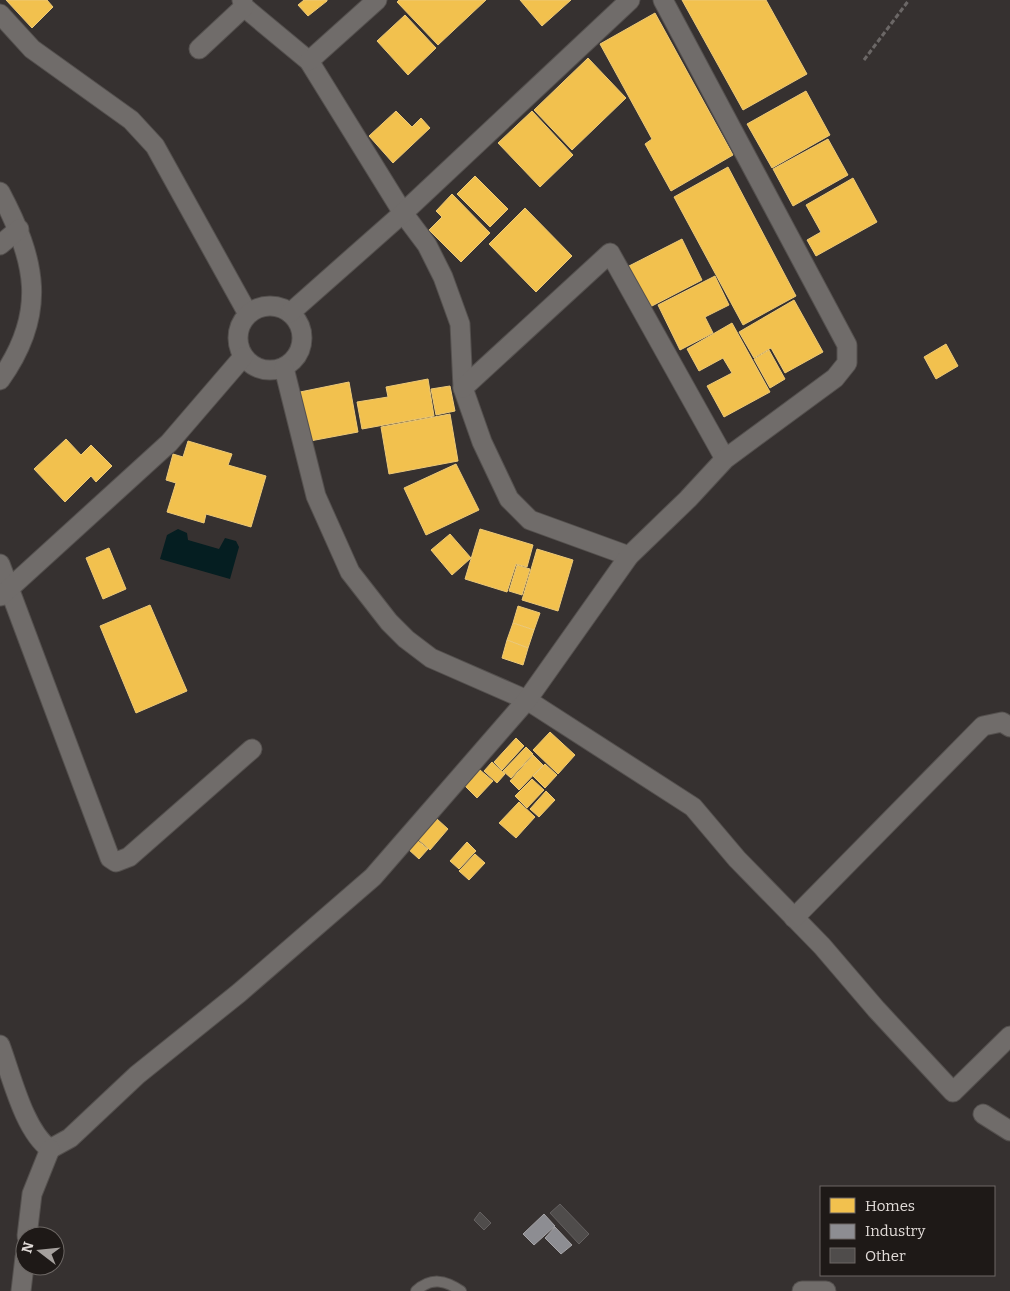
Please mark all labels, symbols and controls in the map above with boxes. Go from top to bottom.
legend [820,1186,995,1276]
text: Homes [865,1197,915,1215]
text: Industry [865,1222,925,1240]
north arrow [15,1226,65,1276]
text: N [18,1240,38,1255]
text: Other [865,1247,906,1265]

